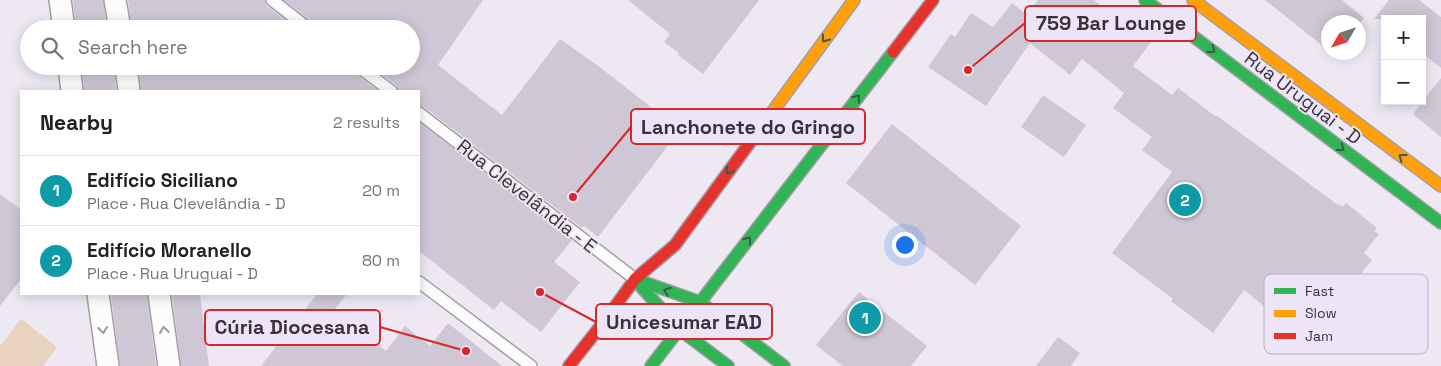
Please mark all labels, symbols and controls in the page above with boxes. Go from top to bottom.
callout: 759 Bar Lounge [1025,6,1196,41]
text: 759 Bar Lounge [1036,10,1186,36]
north arrow [1321,15,1366,60]
map controls [1381,15,1426,105]
button: + [1381,15,1426,60]
search box [20,20,420,75]
one-way arrow [822,33,831,43]
icon: search [38,34,66,62]
text: Search here [78,35,188,60]
one-way arrow [1206,45,1215,53]
street label: Rua Uruguai - D [1239,46,1367,150]
button: − [1381,60,1426,105]
one-way arrow [852,95,860,104]
text: Nearby [40,109,113,136]
callout: Lanchonete do Gringo [631,109,865,144]
text: 2 results [333,112,400,133]
text: Lanchonete do Gringo [641,114,855,140]
street label: Rua Clevelândia - E [452,133,602,259]
one-way arrow [1335,142,1345,151]
one-way arrow [1398,154,1408,163]
one-way arrow [726,165,735,175]
text: Edifício Siciliano [87,168,238,193]
text: 1 [52,180,60,201]
text: 20 m [362,180,400,201]
pin: 2 [1169,181,1201,219]
text: Place · Rua Clevelândia - D [87,193,286,214]
your location [892,232,918,258]
one-way arrow [742,237,751,246]
text: Edifício Moranello [87,238,252,263]
text: 2 [51,250,61,271]
text: 80 m [362,250,400,271]
text: Place · Rua Uruguai - D [87,263,258,284]
legend [1264,274,1428,354]
text: Fast [1305,282,1334,300]
one-way arrow [663,287,672,297]
pin: 1 [849,299,881,337]
callout: Unicesumar EAD [596,304,772,339]
text: Slow [1305,304,1337,322]
text: Unicesumar EAD [606,309,762,335]
callout: Cúria Diocesana [205,310,380,345]
text: Cúria Diocesana [214,314,370,340]
one-way arrow [97,326,108,334]
one-way arrow [159,326,170,334]
text: Jam [1305,327,1333,345]

